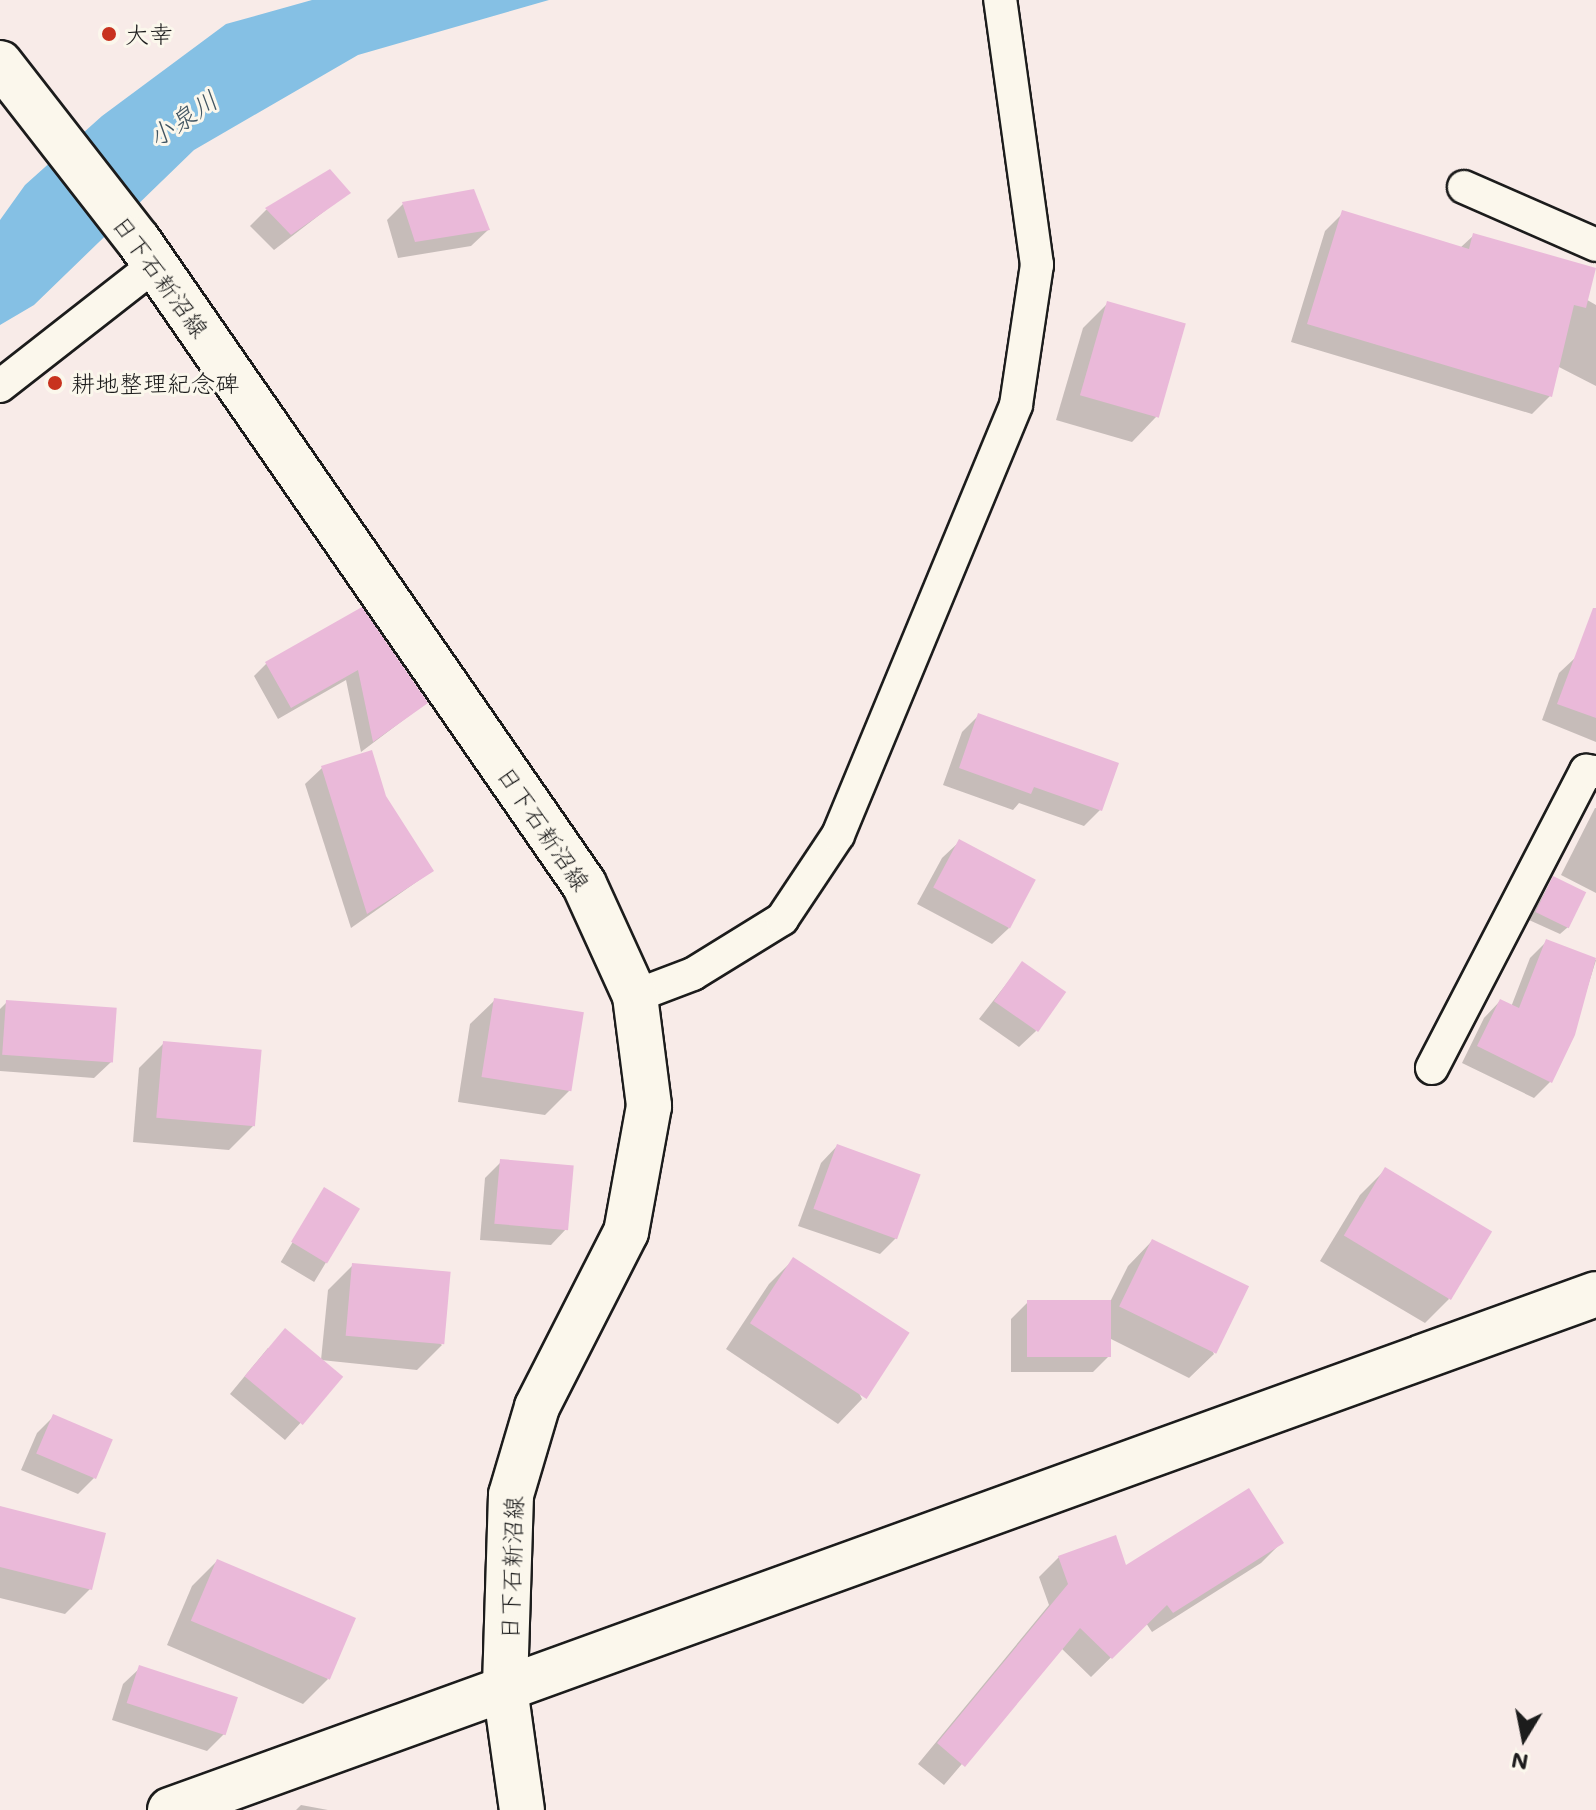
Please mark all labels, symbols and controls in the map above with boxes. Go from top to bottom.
place label: 大幸 [125,20,173,48]
marker: 大幸 [100,25,118,43]
water label: 小泉川 [142,84,224,154]
street label: 日下石新沼線 [107,209,215,343]
place label: 耕地整理紀念碑 [71,369,239,397]
marker: 耕地整理紀念碑 [46,374,64,392]
street label: 日下石新沼線 [492,760,596,896]
street label: 日下石新沼線 [494,1496,528,1640]
north arrow [1484,1698,1564,1778]
text: N [1509,1746,1530,1778]

